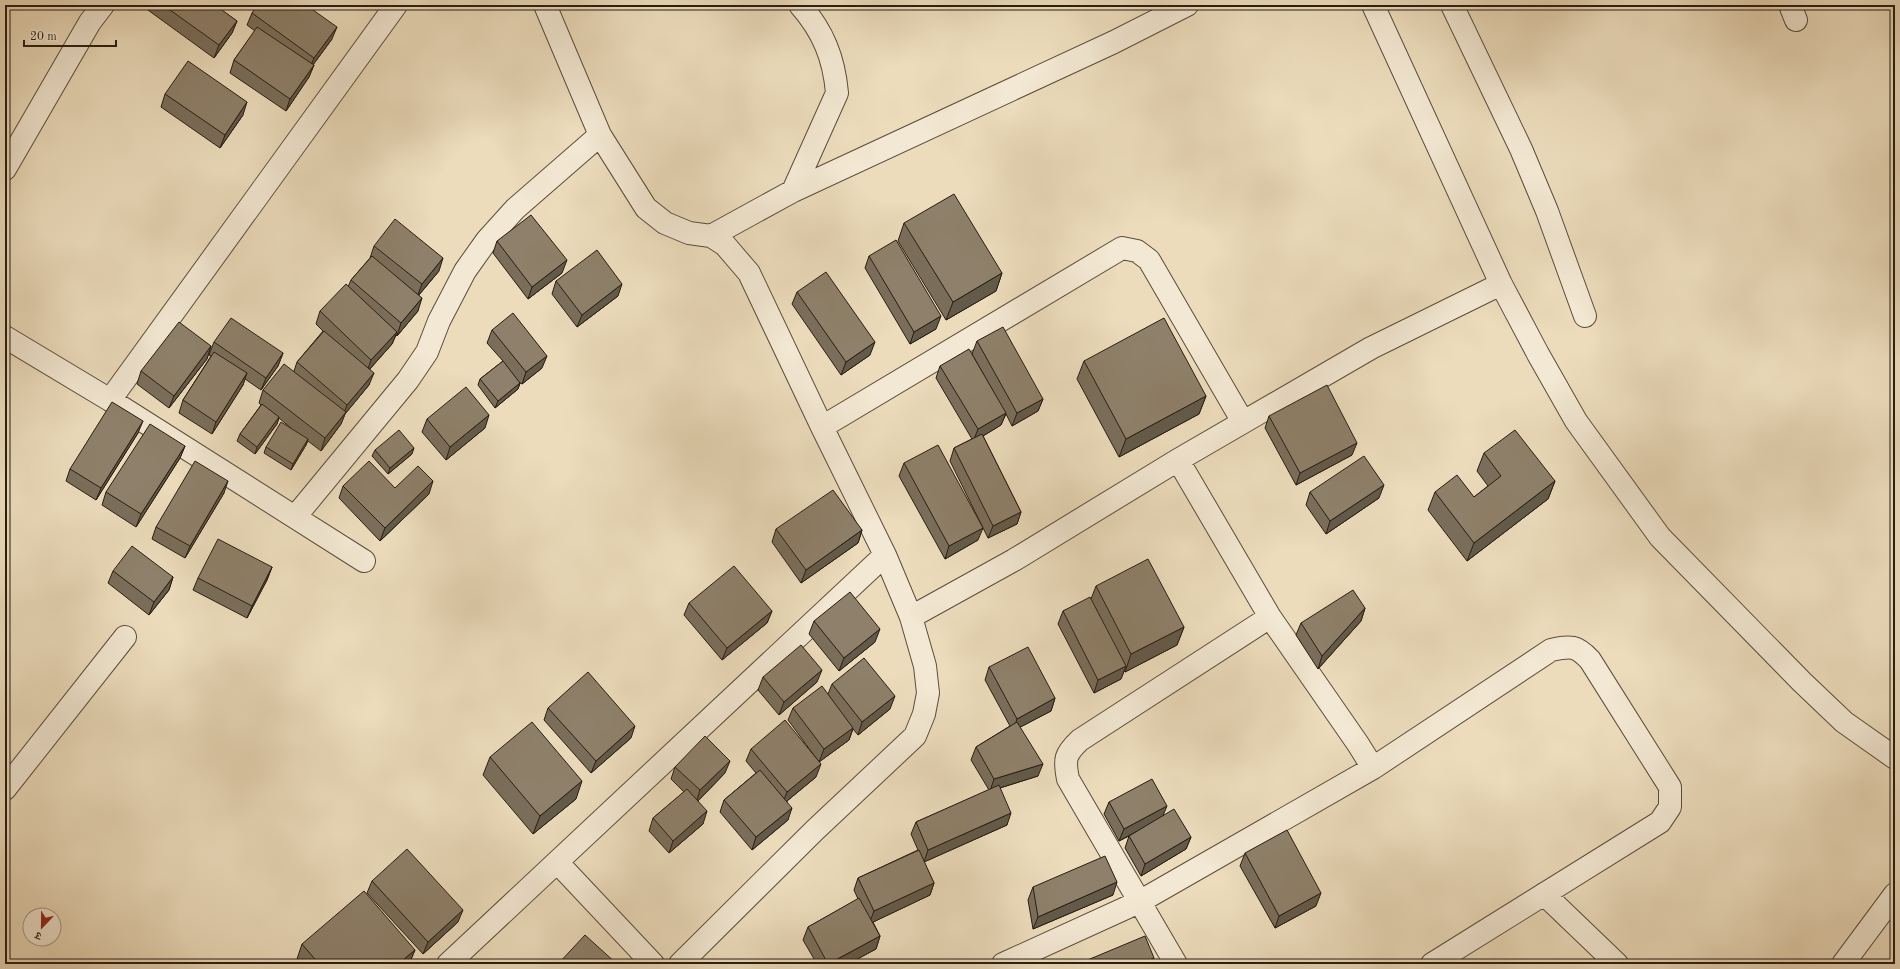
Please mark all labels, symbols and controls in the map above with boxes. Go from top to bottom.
scale bar [24,22,116,48]
text: 20 m [30,31,57,43]
north arrow [22,907,62,947]
text: उ [33,928,44,941]

